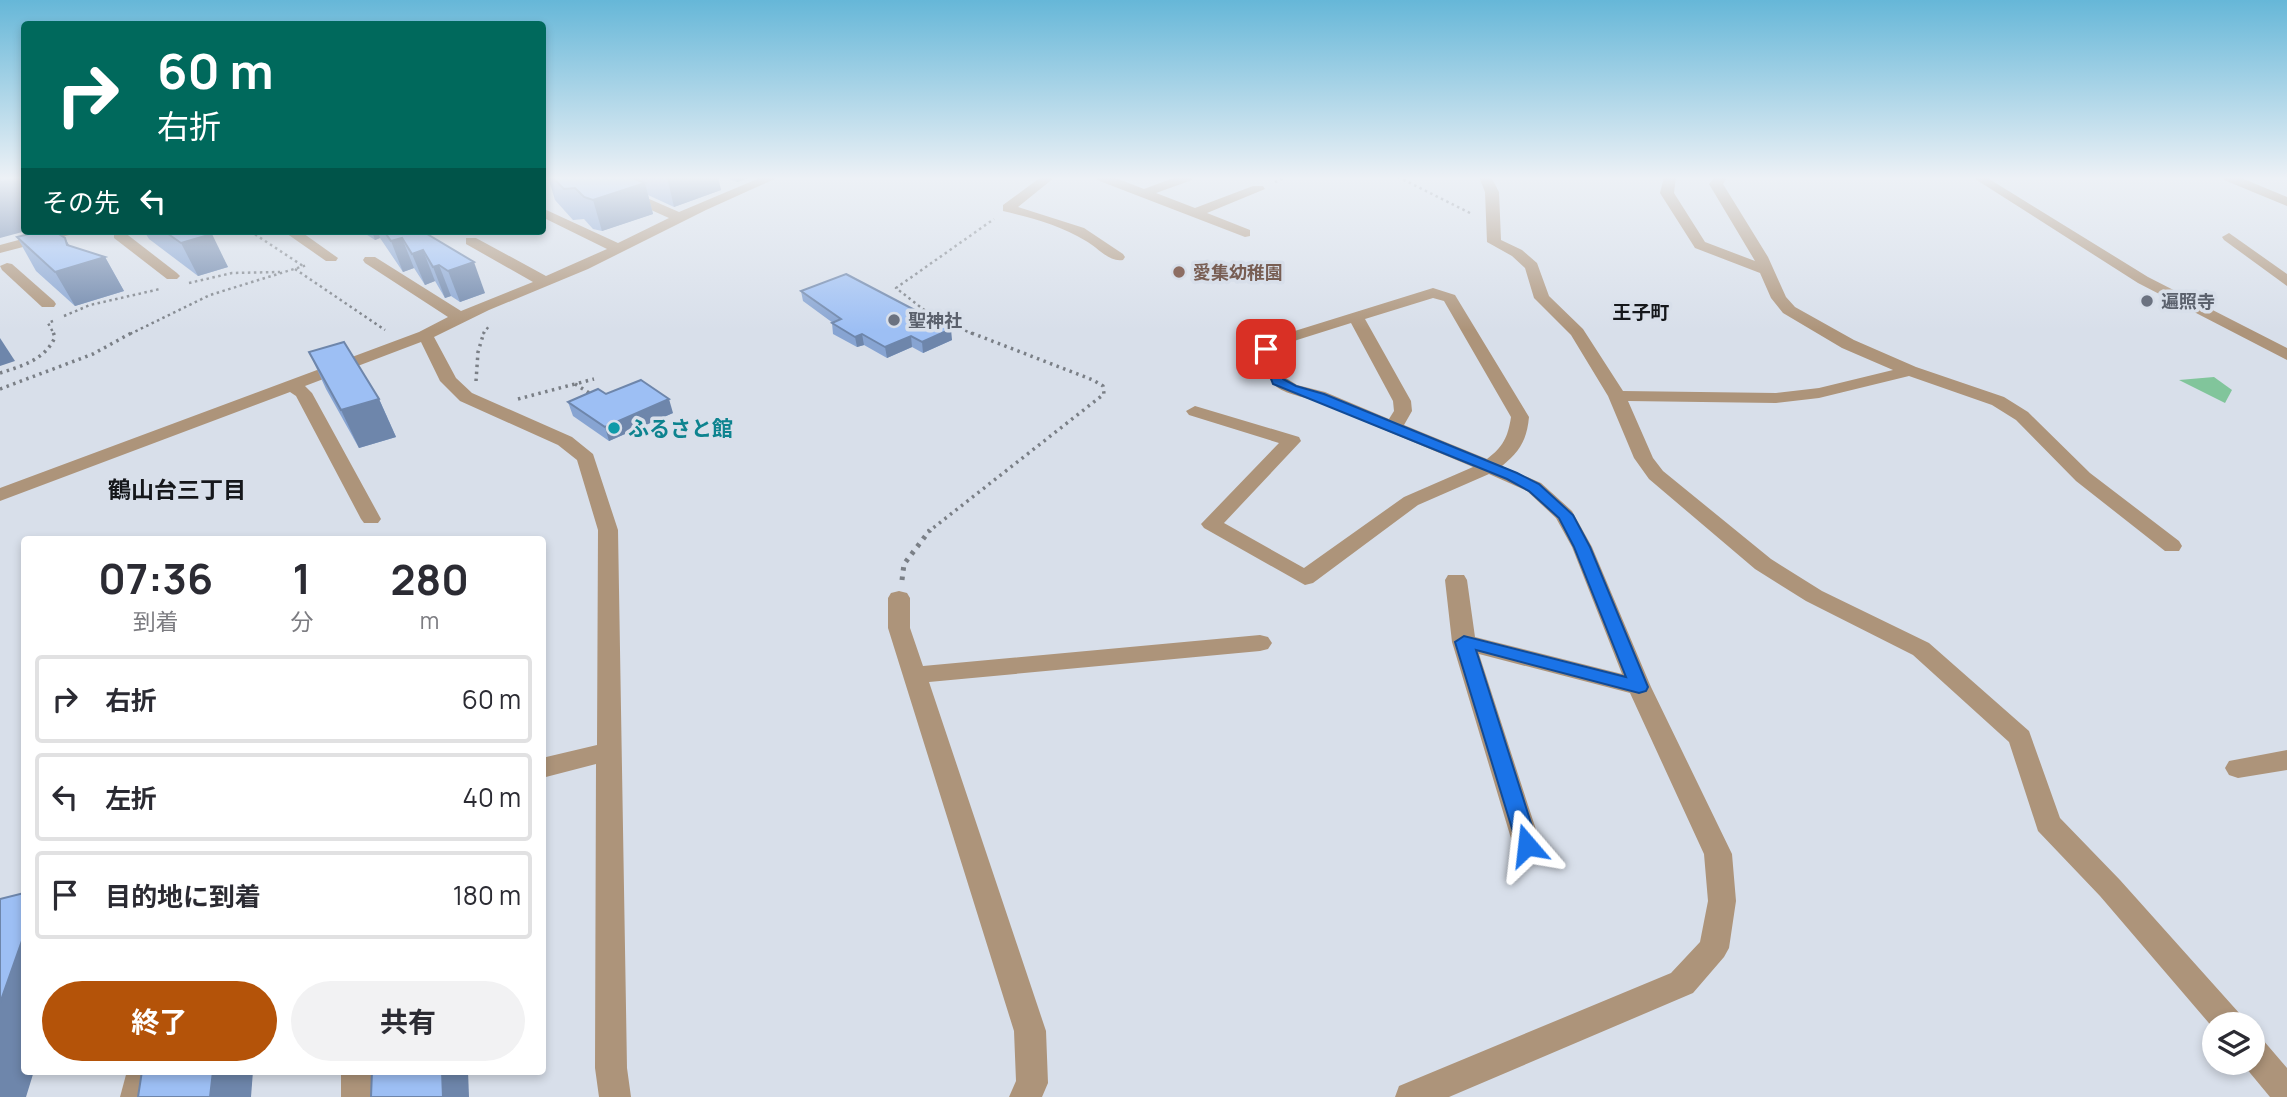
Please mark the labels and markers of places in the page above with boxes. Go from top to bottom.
place label: 愛集幼稚園 [1193,260,1283,284]
marker: 愛集幼稚園 [1171,264,1187,280]
place label: 遍照寺 [2161,289,2215,313]
marker: 遍照寺 [2139,293,2155,309]
place label: 聖神社 [908,308,962,332]
marker: 聖神社 [886,312,902,328]
pin [1236,319,1296,379]
place label: ふるさと館 [628,414,733,442]
marker: ふるさと館 [606,420,622,436]

